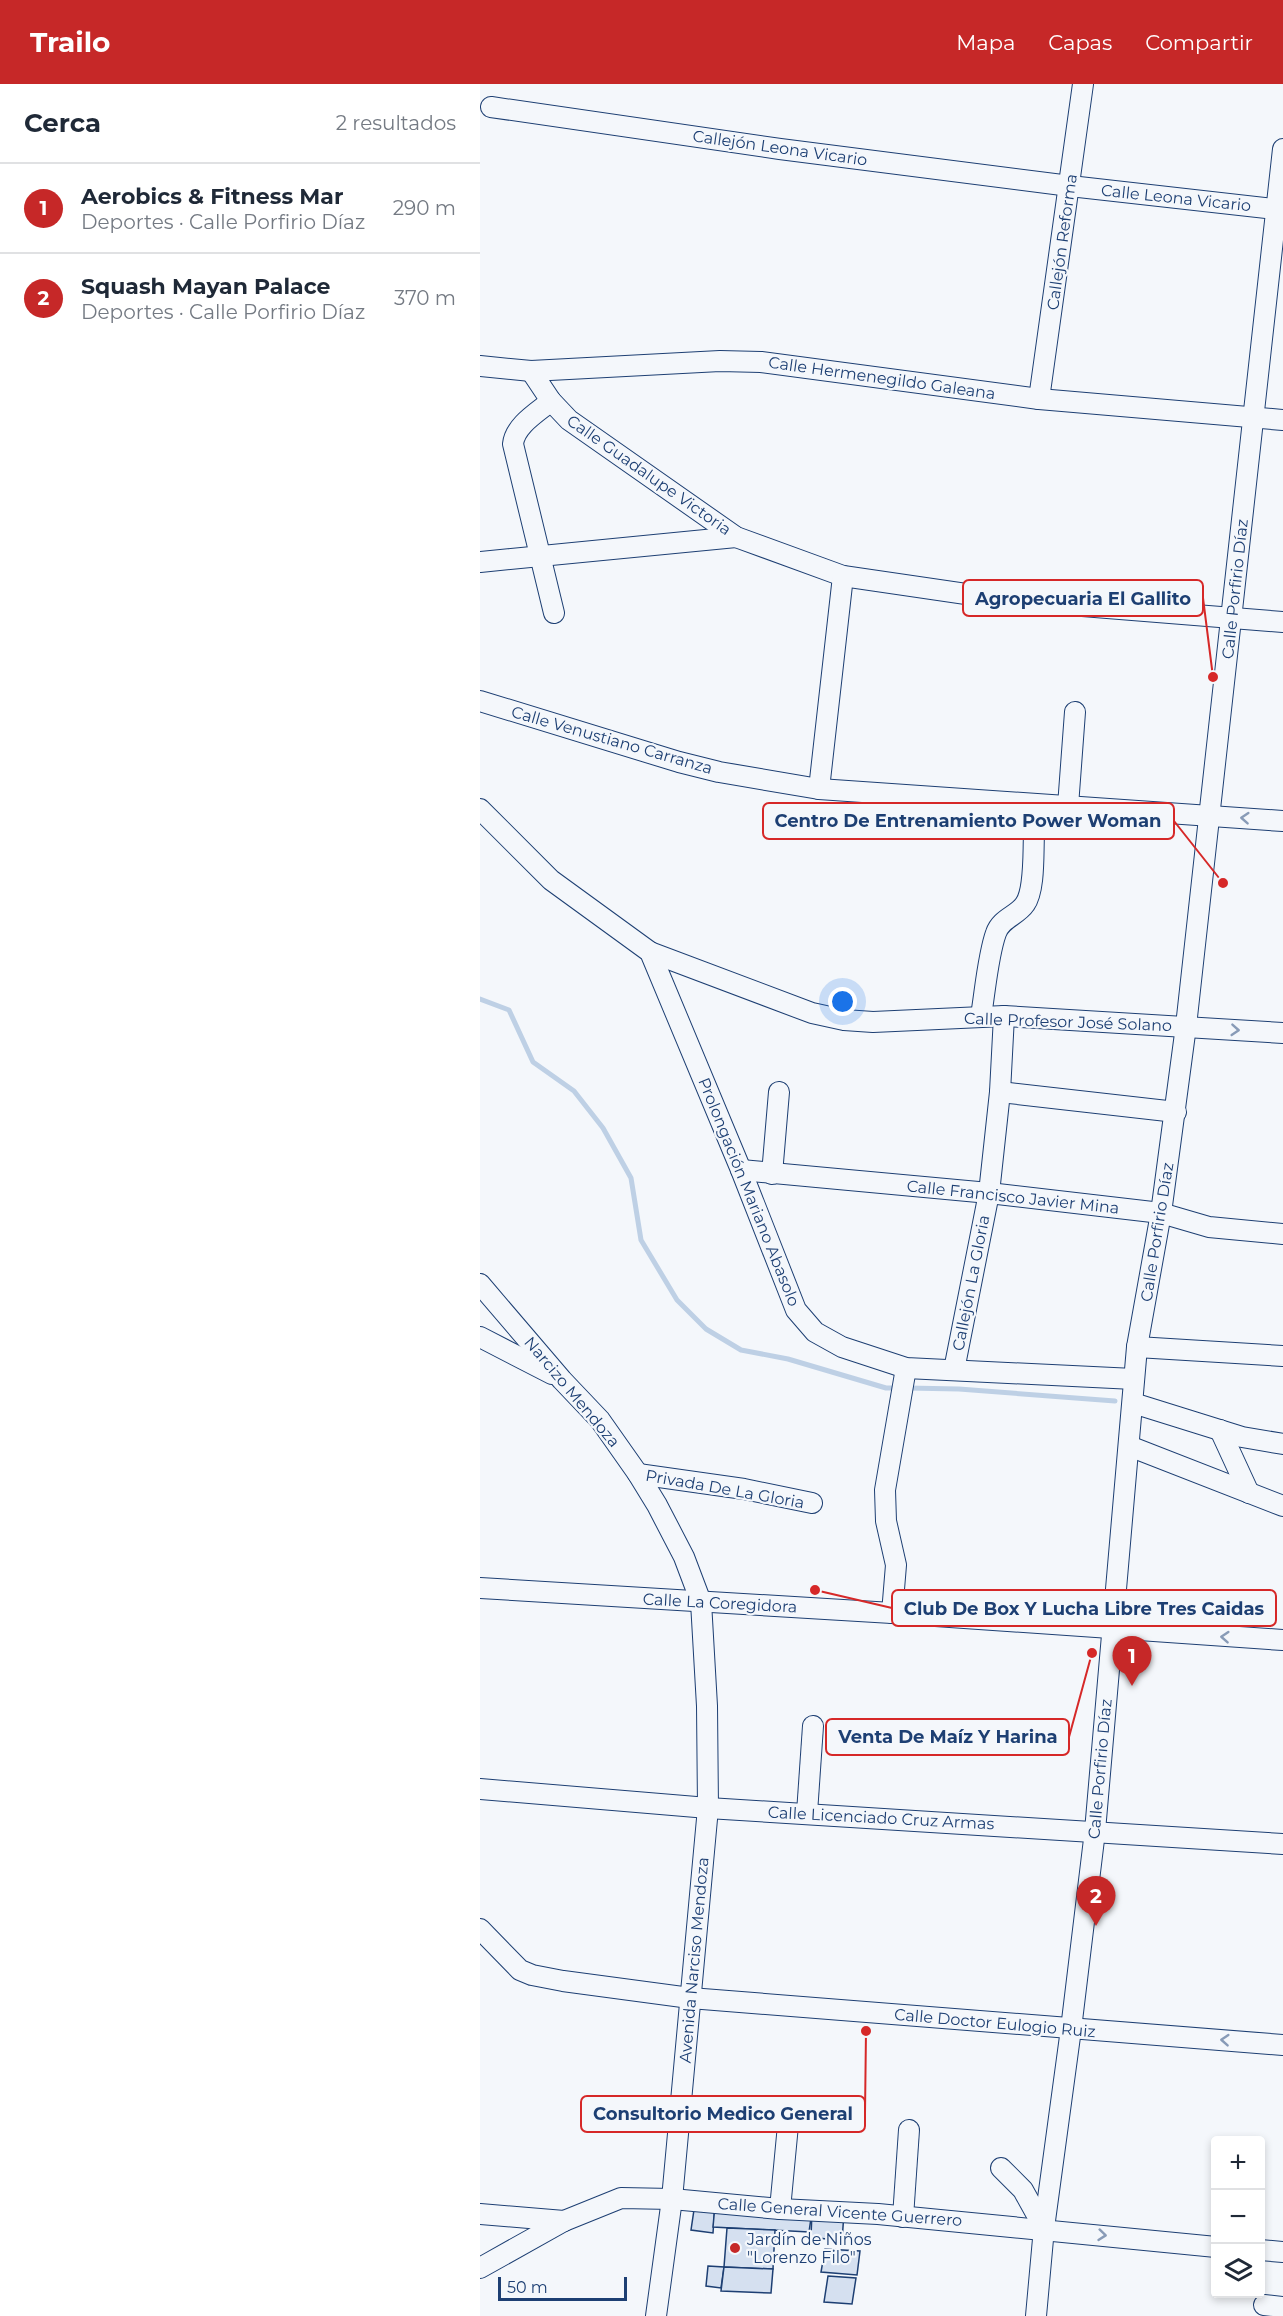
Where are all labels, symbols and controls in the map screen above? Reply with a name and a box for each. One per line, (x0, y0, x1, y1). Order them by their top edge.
text: Trailo (30, 25, 110, 59)
text: Mapa (956, 30, 1015, 55)
text: Capas (1048, 30, 1112, 55)
text: Compartir (1145, 30, 1253, 55)
text: Cerca (24, 107, 101, 139)
text: 2 resultados (336, 111, 456, 135)
street label: Callejón Leona Vicario (692, 126, 868, 170)
street label: Callejón Reforma (1043, 173, 1081, 311)
street label: Calle Leona Vicario (1100, 181, 1252, 215)
text: Aerobics & Fitness Mar (81, 183, 343, 210)
text: 1 (40, 196, 47, 220)
text: 290 m (393, 196, 456, 220)
text: Deportes · Calle Porfirio Díaz (81, 210, 365, 234)
text: Squash Mayan Palace (81, 273, 330, 300)
text: 2 (38, 286, 49, 310)
text: 370 m (394, 286, 456, 310)
text: Deportes · Calle Porfirio Díaz (81, 300, 365, 324)
street label: Calle Hermenegildo Galeana (767, 353, 997, 403)
street label: Calle Guadalupe Victoria (563, 411, 735, 539)
street label: Calle Porfirio Díaz (1218, 518, 1252, 660)
callout: Agropecuaria El Gallito (963, 580, 1203, 616)
text: Agropecuaria El Gallito (974, 588, 1191, 610)
street label: Calle Venustiano Carranza (509, 702, 715, 778)
callout: Centro De Entrenamiento Power Woman (763, 803, 1174, 839)
text: Centro De Entrenamiento Power Woman (775, 810, 1161, 832)
one-way arrow (1241, 812, 1250, 825)
your location (828, 987, 857, 1016)
street label: Calle Profesor José Solano (964, 1009, 1172, 1035)
one-way arrow (1230, 1023, 1239, 1036)
street label: Prolongación Mariano Abasolo (694, 1075, 804, 1309)
street label: Calle Porfirio Díaz (1137, 1161, 1177, 1303)
street label: Calle Francisco Javier Mina (906, 1176, 1120, 1218)
street label: Callejón La Gloria (949, 1213, 993, 1353)
street label: Narcizo Mendoza (520, 1333, 624, 1451)
street label: Privada De La Gloria (644, 1466, 806, 1512)
street label: Calle La Coregidora (642, 1589, 798, 1617)
callout: Club De Box Y Lucha Libre Tres Caidas (892, 1590, 1276, 1626)
text: Club De Box Y Lucha Libre Tres Caidas (904, 1598, 1265, 1620)
one-way arrow (1220, 1630, 1229, 1643)
pin: 1 (1112, 1636, 1152, 1686)
street label: Calle Porfirio Díaz (1084, 1698, 1116, 1840)
callout: Venta De Maíz Y Harina (826, 1719, 1069, 1755)
text: Venta De Maíz Y Harina (837, 1726, 1058, 1748)
street label: Calle Licenciado Cruz Armas (767, 1803, 995, 1833)
street label: Avenida Narciso Mendoza (676, 1856, 712, 2064)
pin: 2 (1076, 1876, 1116, 1926)
street label: Calle Doctor Eulogio Ruiz (893, 2005, 1097, 2041)
one-way arrow (1220, 2034, 1229, 2047)
callout: Consultorio Medico General (581, 2096, 865, 2132)
text: Consultorio Medico General (593, 2103, 853, 2125)
map controls (1211, 2136, 1265, 2298)
button: + (1211, 2136, 1265, 2190)
button: − (1211, 2190, 1265, 2244)
street label: Calle General Vicente Guerrero (717, 2194, 963, 2230)
one-way arrow (1097, 2228, 1107, 2241)
place label: Jardín de Niños "Lorenzo Filo" (746, 2230, 872, 2267)
marker: Jardín de Niños "Lorenzo Filo" (728, 2241, 742, 2255)
button: layers (1211, 2244, 1265, 2298)
scale bar (498, 2274, 627, 2302)
text: 50 m (507, 2278, 548, 2297)

